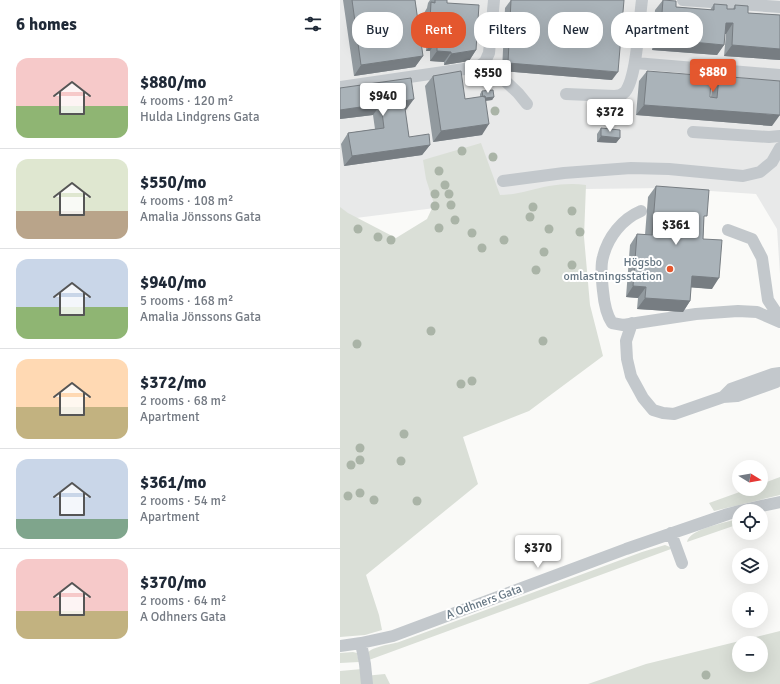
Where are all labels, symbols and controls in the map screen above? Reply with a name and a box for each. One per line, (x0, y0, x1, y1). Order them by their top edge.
chip: Buy (352, 12, 403, 48)
chip: Rent (411, 12, 466, 48)
chip: Filters (474, 12, 540, 48)
chip: New (548, 12, 603, 48)
chip: Apartment (611, 12, 703, 48)
icon: filters (302, 13, 324, 35)
text: 6 homes (16, 14, 77, 35)
pin: $880 (689, 59, 737, 93)
pin: $550 (464, 60, 512, 94)
text: $880 (699, 64, 727, 80)
text: $550 (474, 65, 502, 81)
text: $880/mo (140, 72, 206, 93)
icon: home (48, 74, 96, 122)
pin: $940 (359, 83, 407, 117)
text: $940 (369, 88, 397, 104)
text: 4 rooms · 120 m² (140, 93, 233, 109)
pin: $372 (586, 99, 634, 133)
text: $372 (596, 104, 624, 120)
text: Hulda Lindgrens Gata (140, 109, 260, 125)
text: $550/mo (140, 172, 206, 193)
icon: home (48, 175, 96, 223)
text: 4 rooms · 108 m² (140, 193, 233, 209)
text: Amalia Jönssons Gata (140, 209, 261, 225)
pin: $361 (652, 212, 700, 246)
text: $361 (662, 217, 690, 233)
place label: Högsbo omlastningsstation (563, 255, 662, 284)
marker: Högsbo omlastningsstation (665, 264, 675, 274)
text: $940/mo (140, 272, 206, 293)
icon: home (48, 275, 96, 323)
text: 5 rooms · 168 m² (140, 293, 233, 309)
text: Amalia Jönssons Gata (140, 309, 261, 325)
text: $372/mo (140, 372, 206, 393)
icon: home (48, 375, 96, 423)
text: 2 rooms · 68 m² (140, 393, 226, 409)
text: Apartment (140, 409, 200, 425)
north arrow (732, 460, 768, 496)
map controls (732, 460, 768, 672)
text: $361/mo (140, 472, 206, 493)
icon: home (48, 475, 96, 523)
text: 2 rooms · 54 m² (140, 493, 226, 509)
button: locate (732, 504, 768, 540)
text: Apartment (140, 509, 200, 525)
pin: $370 (514, 535, 562, 569)
text: $370 (524, 540, 552, 556)
button: layers (732, 548, 768, 584)
text: $370/mo (140, 572, 206, 593)
icon: home (48, 575, 96, 623)
street label: A Odhners Gata (444, 581, 524, 623)
button: + (732, 592, 768, 628)
text: 2 rooms · 64 m² (140, 593, 226, 609)
text: A Odhners Gata (140, 609, 226, 625)
button: − (732, 636, 768, 672)

